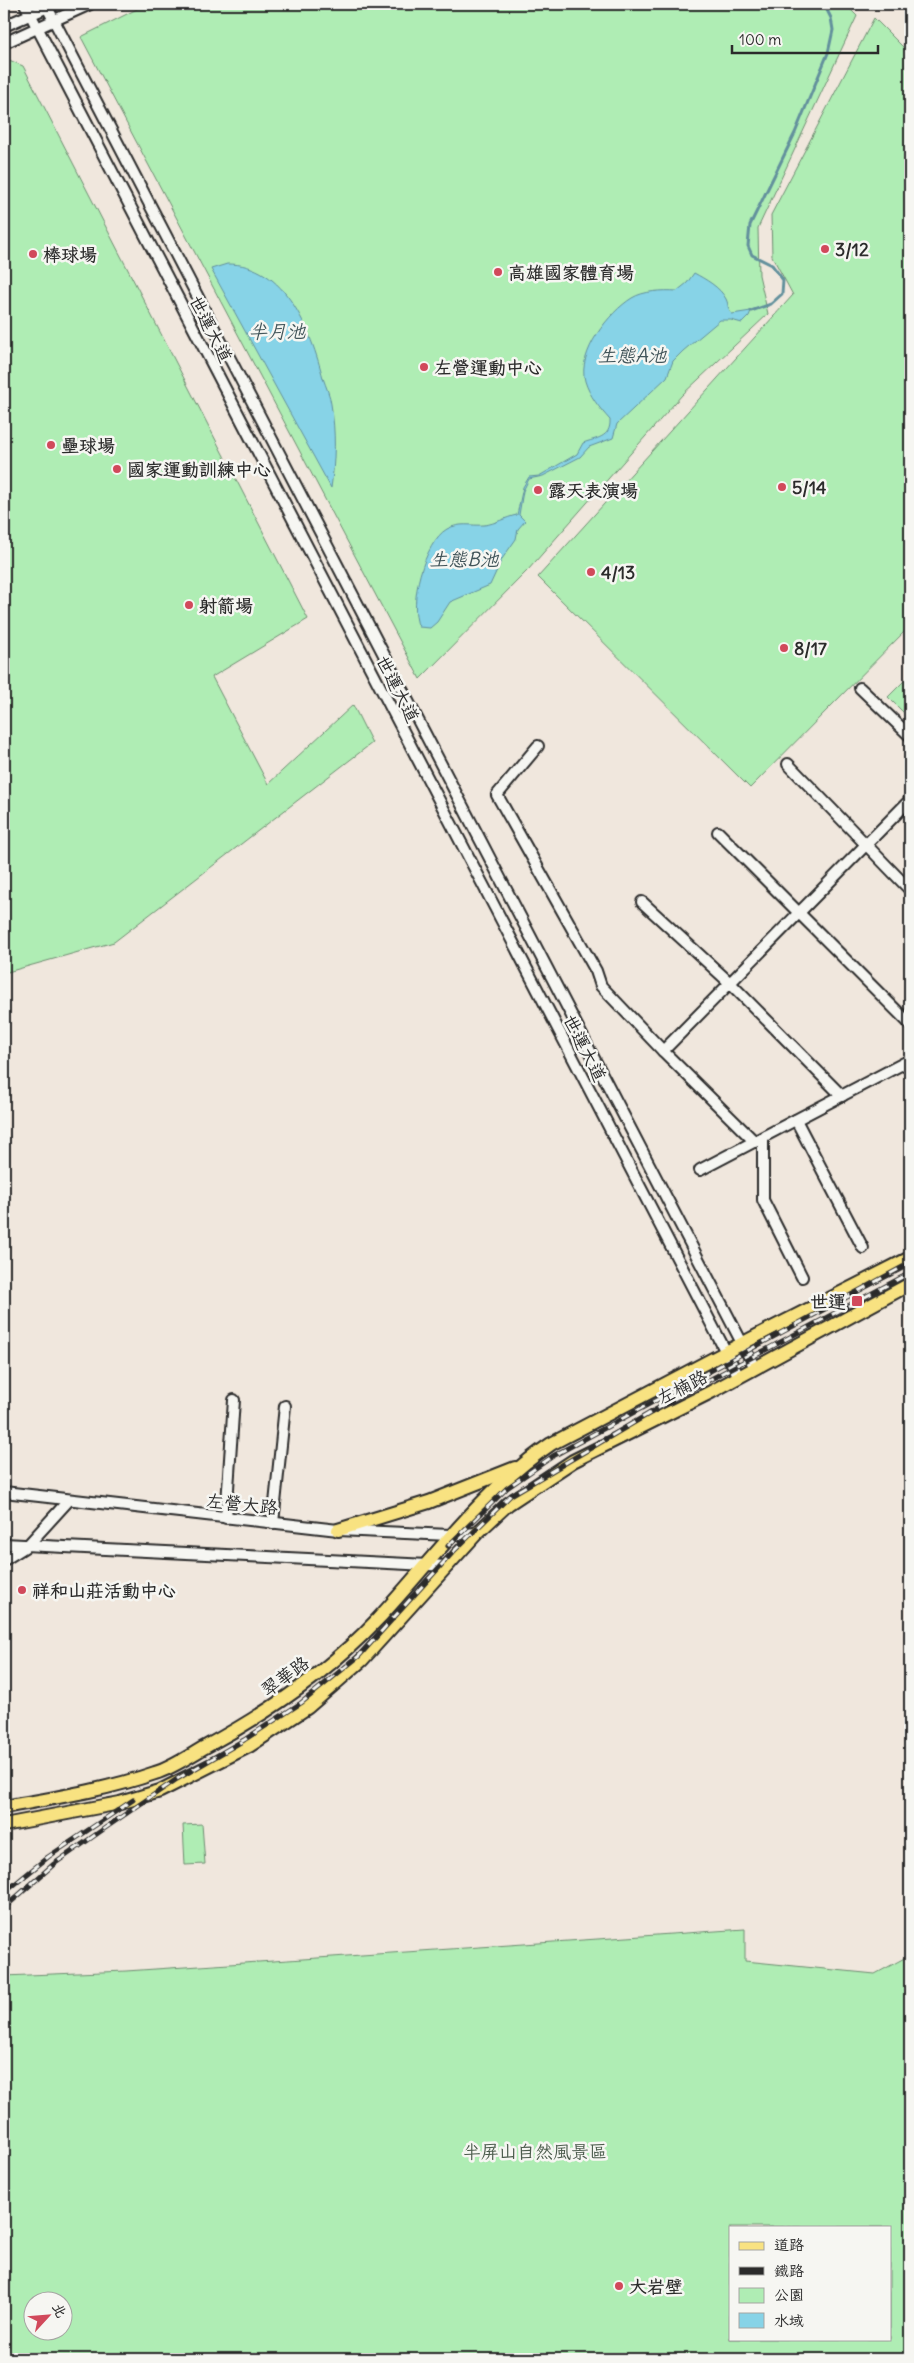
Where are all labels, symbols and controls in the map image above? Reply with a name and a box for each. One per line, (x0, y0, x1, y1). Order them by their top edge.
scale bar (732, 22, 878, 54)
text: 100 m (739, 30, 781, 49)
place label: 3/12 (835, 238, 869, 261)
place label: 棒球場 (43, 243, 97, 266)
marker: 3/12 (819, 243, 831, 255)
marker: 棒球場 (27, 248, 39, 260)
place label: 高雄國家體育場 (508, 261, 634, 284)
marker: 高雄國家體育場 (492, 266, 504, 278)
street label: 世運大道 (184, 292, 238, 366)
water label: 半月池 (248, 319, 306, 343)
water label: 生態A池 (597, 343, 668, 367)
place label: 左營運動中心 (434, 356, 542, 379)
marker: 左營運動中心 (418, 361, 430, 373)
place label: 壘球場 (61, 434, 115, 457)
marker: 壘球場 (45, 439, 57, 451)
place label: 國家運動訓練中心 (127, 458, 271, 481)
marker: 國家運動訓練中心 (111, 463, 123, 475)
place label: 5/14 (792, 476, 827, 499)
place label: 露天表演場 (548, 479, 638, 502)
marker: 5/14 (776, 481, 788, 493)
marker: 露天表演場 (532, 484, 544, 496)
water label: 生態B池 (429, 547, 500, 571)
place label: 4/13 (601, 561, 635, 584)
marker: 4/13 (585, 566, 597, 578)
place label: 射箭場 (199, 594, 253, 617)
marker: 射箭場 (183, 599, 195, 611)
place label: 8/17 (794, 637, 827, 660)
marker: 8/17 (778, 642, 790, 654)
street label: 世運大道 (371, 652, 425, 726)
street label: 世運大道 (558, 1011, 612, 1085)
place label: 世運 (810, 1290, 846, 1313)
marker: 世運 (850, 1294, 864, 1308)
street label: 左楠路 (653, 1364, 711, 1410)
street label: 左營大路 (205, 1489, 279, 1519)
place label: 祥和山莊活動中心 (32, 1579, 176, 1602)
marker: 祥和山莊活動中心 (16, 1584, 28, 1596)
street label: 翠華路 (256, 1651, 314, 1701)
park label: 半屏山自然風景區 (463, 2140, 607, 2163)
legend (729, 2226, 892, 2340)
text: 道路 (774, 2235, 804, 2254)
text: 鐵路 (774, 2261, 804, 2280)
place label: 大岩壁 (629, 2275, 683, 2298)
marker: 大岩壁 (613, 2280, 625, 2292)
text: 公園 (774, 2285, 804, 2304)
north arrow (22, 2290, 72, 2340)
text: 北 (49, 2300, 71, 2321)
text: 水域 (774, 2311, 804, 2330)

